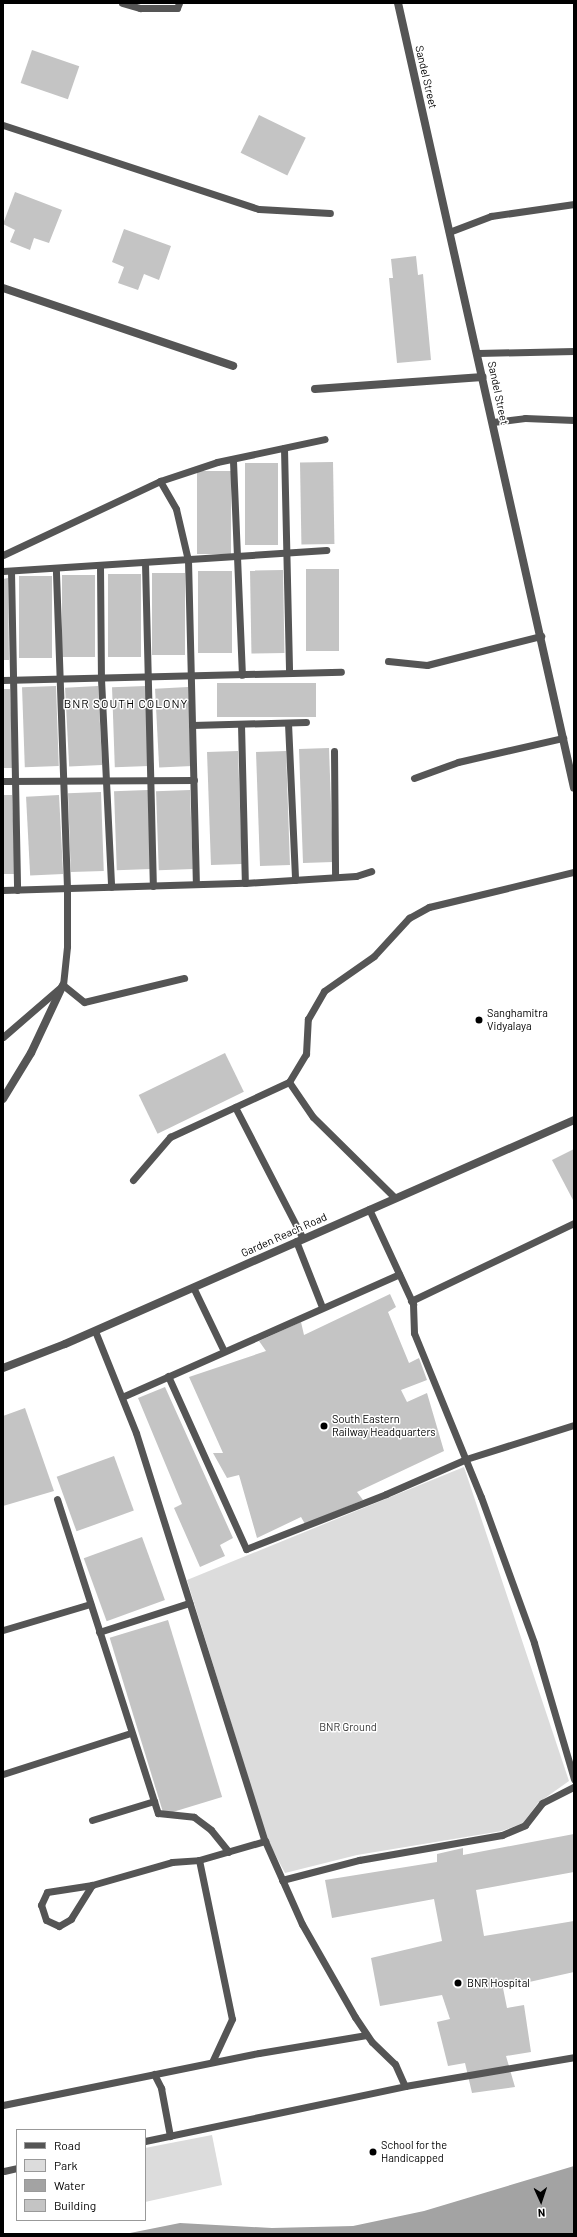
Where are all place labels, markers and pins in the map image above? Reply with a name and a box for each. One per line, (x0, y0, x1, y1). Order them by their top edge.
place label: Sanghamitra Vidyalaya (487, 1007, 548, 1033)
marker: Sanghamitra Vidyalaya (474, 1015, 484, 1025)
place label: South Eastern Railway Headquarters (332, 1413, 436, 1439)
marker: South Eastern Railway Headquarters (319, 1421, 329, 1431)
place label: BNR Hospital (467, 1976, 530, 1990)
marker: BNR Hospital (452, 1977, 464, 1989)
place label: School for the Handicapped (381, 2139, 447, 2165)
marker: School for the Handicapped (368, 2147, 378, 2157)

